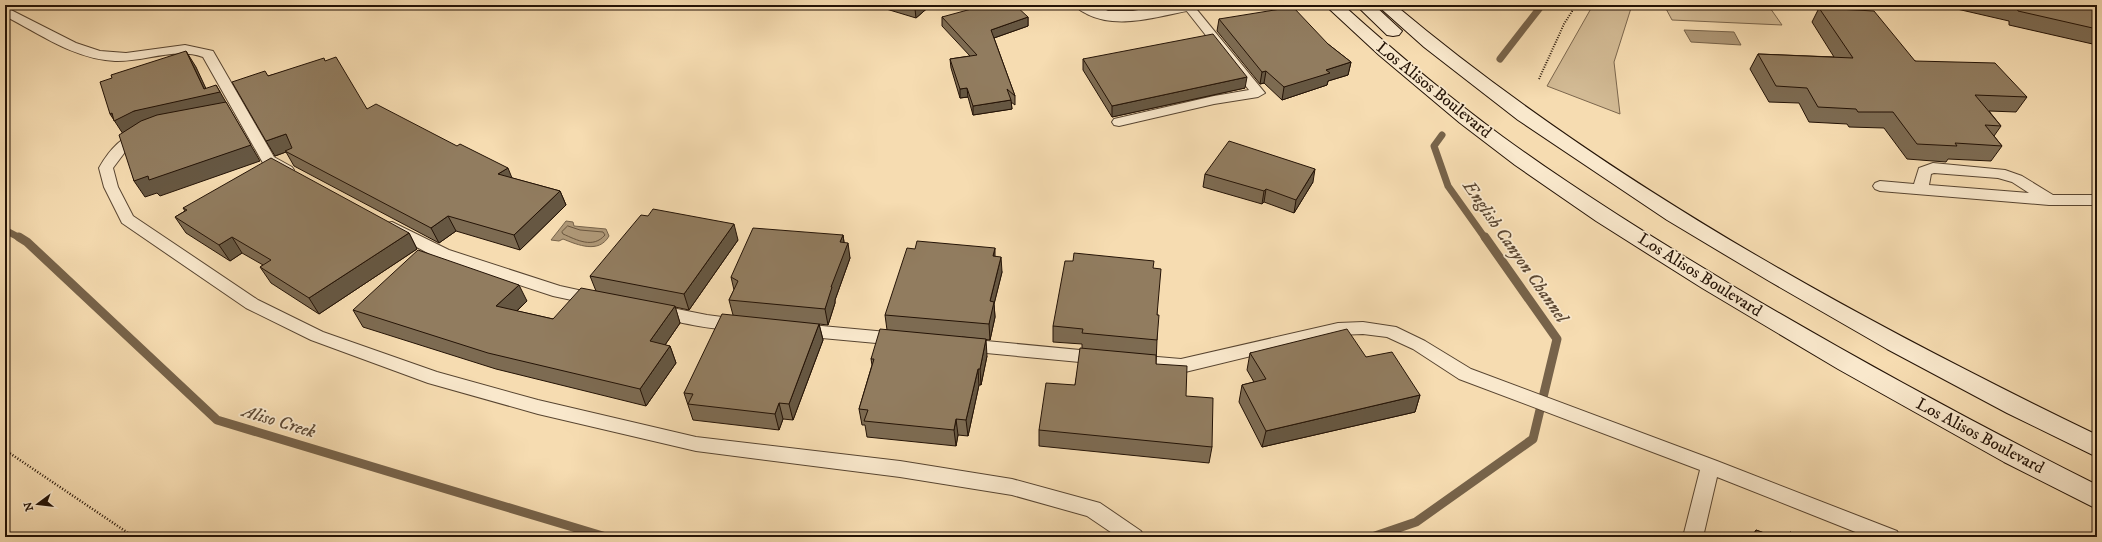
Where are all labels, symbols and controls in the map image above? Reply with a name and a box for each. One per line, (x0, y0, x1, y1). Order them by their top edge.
street label: Los Alisos Boulevard (1372, 37, 1497, 144)
water label: English Canyon Channel (1457, 176, 1574, 329)
street label: Los Alisos Boulevard (1634, 228, 1767, 322)
street label: Los Alisos Boulevard (1912, 393, 2048, 479)
water label: Aliso Creek (238, 400, 319, 444)
north arrow (18, 484, 58, 524)
text: N (21, 500, 37, 513)

